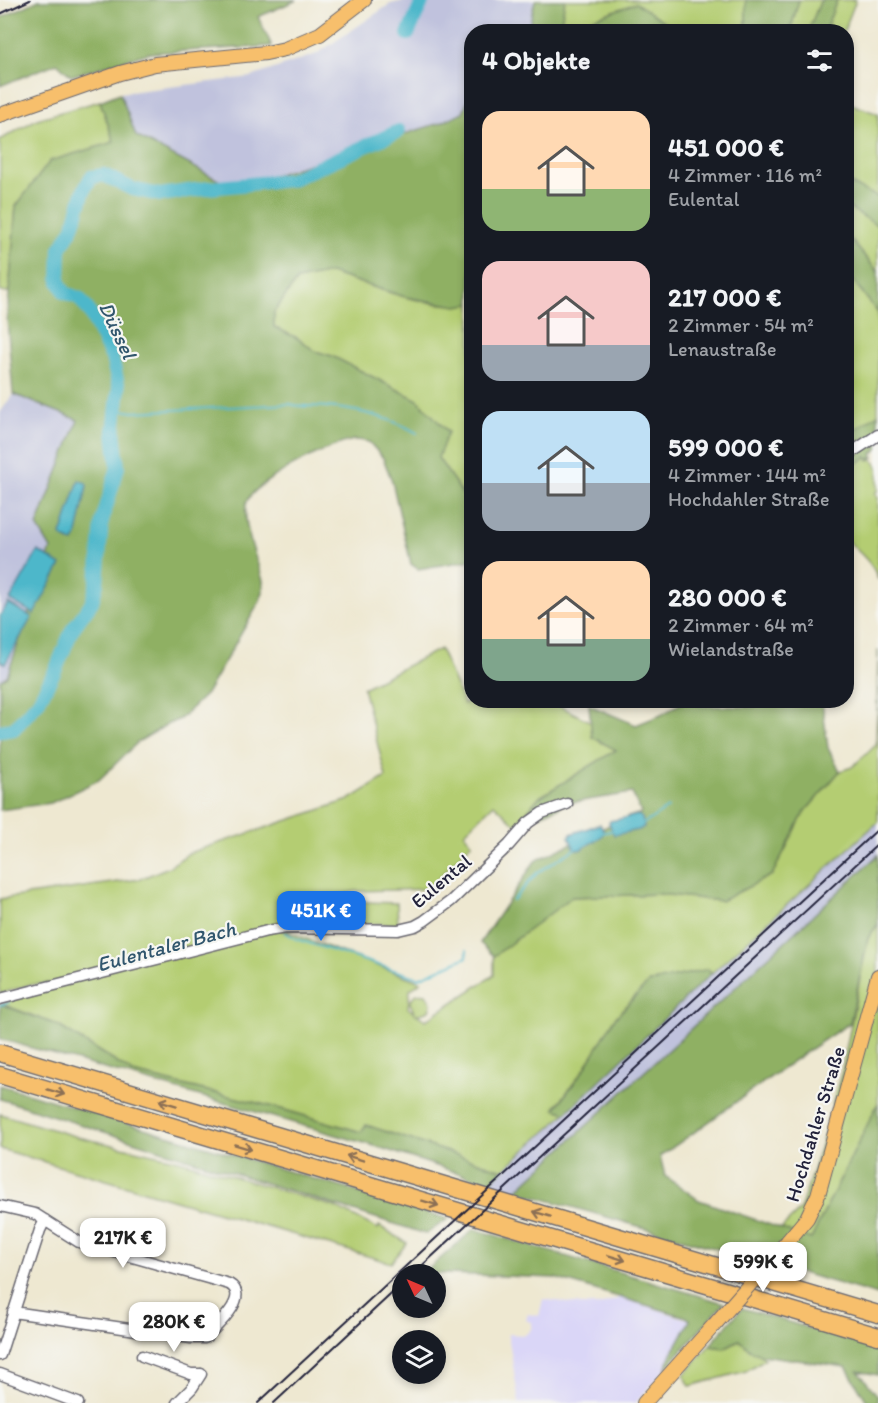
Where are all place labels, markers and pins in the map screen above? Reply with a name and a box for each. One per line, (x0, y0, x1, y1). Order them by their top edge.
pin: 451K € (272, 891, 370, 942)
pin: 217K € (74, 1218, 172, 1269)
pin: 599K € (714, 1242, 812, 1293)
pin: 280K € (125, 1302, 223, 1353)

